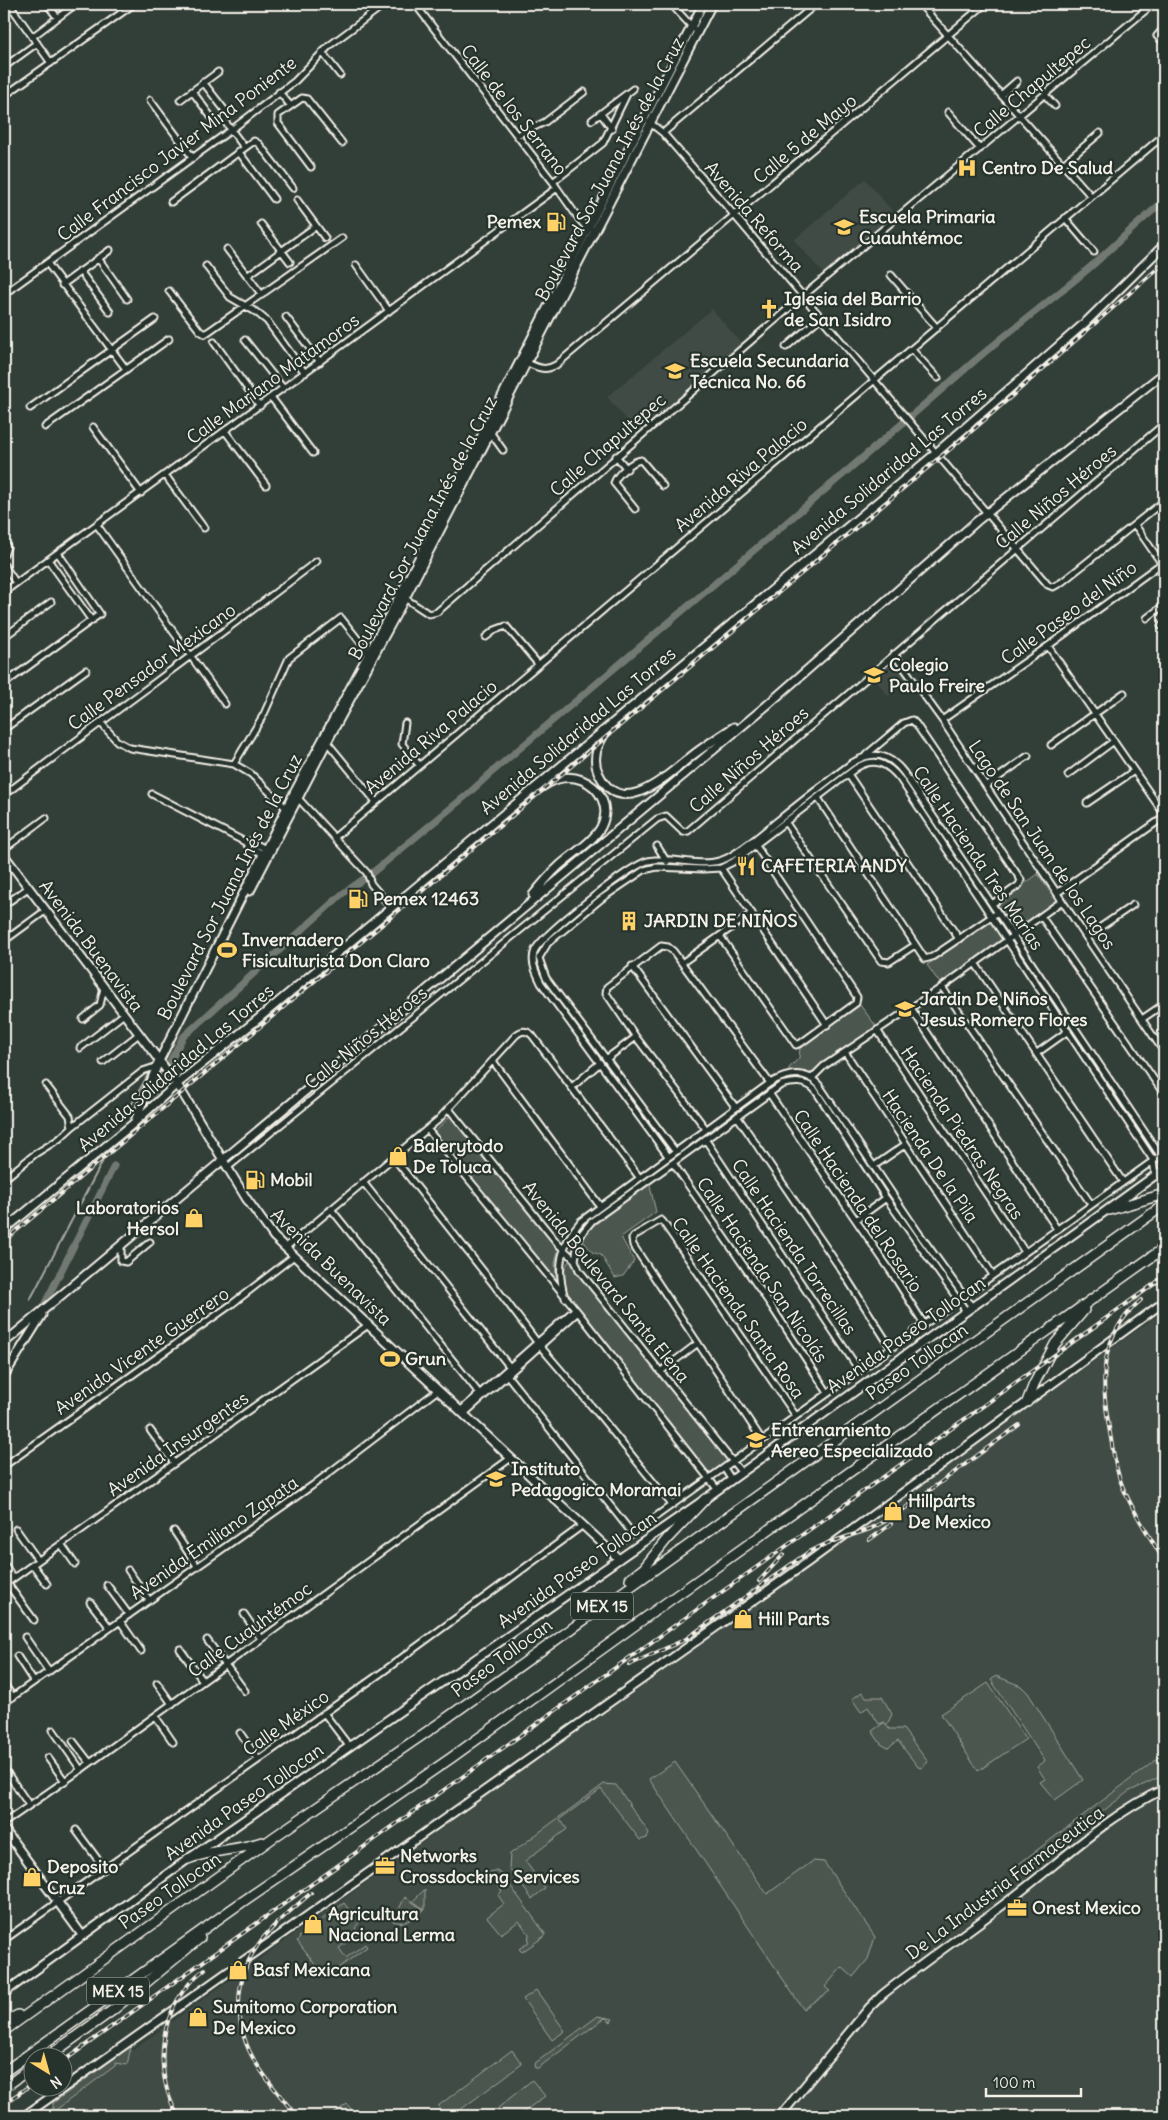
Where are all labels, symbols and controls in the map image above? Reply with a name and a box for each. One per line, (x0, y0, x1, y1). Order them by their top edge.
street label: Calle Chapultepec (968, 31, 1095, 142)
street label: Boulevard Sor Juana Inés de la Cruz (530, 33, 689, 305)
street label: Calle de los Serrano (456, 40, 573, 180)
street label: Calle Francisco Javier Mina Poniente (53, 51, 301, 246)
street label: Calle 5 de Mayo (748, 89, 861, 189)
place label: Centro De Salud (982, 156, 1113, 179)
street label: Avenida Reforma (700, 157, 809, 277)
hospital icon: Centro De Salud (956, 157, 978, 179)
place label: Escuela Primaria Cuauhtémoc (859, 205, 996, 249)
place label: Pemex (487, 210, 541, 233)
fuel station icon: Pemex (545, 211, 567, 233)
school or university icon: Escuela Primaria Cuauhtémoc (833, 216, 855, 238)
place label: Iglesia del Barrio de San Isidro (784, 287, 921, 331)
church icon: Iglesia del Barrio de San Isidro (758, 298, 780, 320)
street label: Calle Mariano Matamoros (182, 308, 364, 449)
place label: Escuela Secundaria Técnica No. 66 (690, 349, 849, 393)
school or university icon: Escuela Secundaria Técnica No. 66 (664, 360, 686, 382)
street label: Avenida Solidaridad Las Torres (786, 382, 991, 559)
street label: Calle Chapultepec (545, 388, 670, 501)
street label: Boulevard Sor Juana Inés de la Cruz (343, 392, 502, 664)
street label: Avenida Riva Palacio (670, 412, 812, 537)
street label: Calle Niños Héroes (990, 439, 1121, 554)
street label: Calle Paseo del Niño (996, 556, 1141, 670)
street label: Calle Pensador Mexicano (63, 598, 240, 735)
street label: Avenida Solidaridad Las Torres (475, 642, 680, 819)
place label: Colegio Paulo Freire (889, 653, 985, 697)
school or university icon: Colegio Paulo Freire (863, 664, 885, 686)
street label: Avenida Riva Palacio (360, 674, 502, 799)
street label: Calle Niños Héroes (684, 701, 813, 818)
street label: Lago de San Juan de los Lagos (964, 736, 1121, 954)
street label: Boulevard Sor Juana Inés de la Cruz (152, 750, 307, 1024)
street label: Calle Hacienda Tres Marías (908, 761, 1049, 954)
place label: CAFETERIA ANDY (761, 854, 908, 877)
restaurant icon: CAFETERIA ANDY (735, 855, 757, 877)
street label: Avenida Buenavista (34, 875, 149, 1016)
place label: Pemex 12463 (373, 887, 479, 910)
fuel station icon: Pemex 12463 (347, 888, 369, 910)
place label: JARDIN DE NIÑOS (644, 909, 798, 932)
building icon: JARDIN DE NIÑOS (618, 910, 640, 932)
place label: Invernadero Fisiculturista Don Claro (242, 928, 430, 972)
sports icon: Invernadero Fisiculturista Don Claro (216, 939, 238, 961)
street label: Avenida Solidaridad Las Torres (73, 979, 278, 1156)
street label: Calle Niños Héroes (300, 981, 432, 1094)
place label: Jardin De Niños Jesus Romero Flores (920, 987, 1088, 1031)
school or university icon: Jardin De Niños Jesus Romero Flores (894, 998, 916, 1020)
street label: Hacienda Piedras Negras (896, 1042, 1029, 1224)
street label: Hacienda De la Pila (877, 1085, 984, 1227)
street label: Calle Hacienda del Rosario (789, 1105, 928, 1296)
place label: Balerytodo De Toluca (413, 1134, 503, 1178)
shop icon: Balerytodo De Toluca (387, 1145, 409, 1167)
street label: Calle Hacienda Torrecillas (727, 1154, 862, 1339)
place label: Mobil (270, 1168, 313, 1191)
fuel station icon: Mobil (244, 1169, 266, 1191)
street label: Calle Hacienda San Nicolás (692, 1173, 833, 1367)
street label: Avenida Boulevard Santa Elena (518, 1176, 695, 1387)
place label: Laboratorios Hersol (76, 1196, 179, 1240)
street label: Avenida Buenavista (266, 1203, 397, 1330)
shop icon: Laboratorios Hersol (183, 1207, 205, 1229)
street label: Calle Hacienda Santa Rosa (667, 1212, 810, 1403)
street label: Avenida Paseo Tollocan (823, 1272, 989, 1398)
street label: Avenida Vicente Guerrero (50, 1282, 233, 1420)
street label: Paseo Tollocan (862, 1319, 972, 1405)
place label: Grun (405, 1347, 447, 1370)
sports icon: Grun (379, 1348, 401, 1370)
street label: Avenida Insurgentes (103, 1386, 253, 1501)
place label: Entrenamiento Aereo Especializado (771, 1418, 933, 1462)
school or university icon: Entrenamiento Aereo Especializado (745, 1429, 767, 1451)
place label: Instituto Pedagogico Moramai (511, 1457, 681, 1501)
school or university icon: Instituto Pedagogico Moramai (485, 1468, 507, 1490)
street label: Avenida Emiliano Zapata (125, 1471, 302, 1604)
place label: Hillpárts De Mexico (908, 1489, 991, 1533)
shop icon: Hillpárts De Mexico (882, 1500, 904, 1522)
street label: Avenida Paseo Tollocan (493, 1506, 661, 1633)
street label: Calle Cuauhtémoc (183, 1577, 316, 1682)
road number: MEX 15 (571, 1592, 633, 1620)
place label: Hill Parts (758, 1607, 830, 1630)
shop icon: Hill Parts (732, 1608, 754, 1630)
street label: Paseo Tollocan (447, 1613, 557, 1702)
street label: Calle México (238, 1684, 333, 1761)
street label: Avenida Paseo Tollocan (160, 1738, 328, 1865)
street label: De La Industria Farmaceutica (901, 1801, 1108, 1965)
place label: Networks Crossdocking Services (400, 1844, 580, 1888)
street label: Paseo Tollocan (114, 1847, 225, 1934)
place label: Deposito Cruz (47, 1855, 118, 1899)
office icon: Networks Crossdocking Services (374, 1855, 396, 1877)
shop icon: Deposito Cruz (21, 1866, 43, 1888)
place label: Onest Mexico (1032, 1896, 1141, 1919)
office icon: Onest Mexico (1006, 1897, 1028, 1919)
place label: Agricultura Nacional Lerma (328, 1902, 455, 1946)
shop icon: Agricultura Nacional Lerma (302, 1913, 324, 1935)
place label: Basf Mexicana (253, 1958, 371, 1981)
shop icon: Basf Mexicana (227, 1959, 249, 1981)
road number: MEX 15 (87, 1978, 149, 2004)
place label: Sumitomo Corporation De Mexico (213, 1995, 398, 2039)
shop icon: Sumitomo Corporation De Mexico (187, 2006, 209, 2028)
north arrow (22, 2048, 72, 2098)
scale bar (986, 2065, 1080, 2097)
text: N (47, 2072, 65, 2092)
text: 100 m (993, 2073, 1035, 2092)

